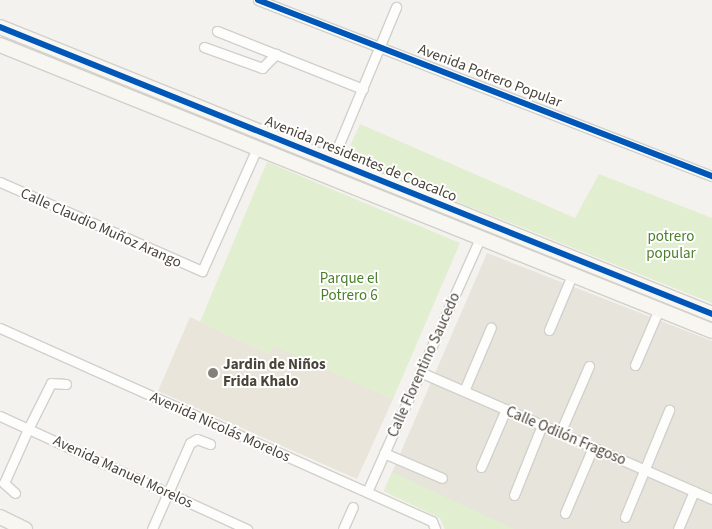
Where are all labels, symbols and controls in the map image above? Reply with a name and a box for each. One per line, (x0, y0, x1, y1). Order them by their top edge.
street label: Avenida Potrero Popular (416, 40, 564, 112)
street label: Avenida Presidentes de Coacalco (262, 112, 460, 206)
street label: Calle Claudio Muñoz Arango (18, 184, 184, 272)
park label: potrero popular (646, 227, 696, 262)
park label: Parque el Potrero 6 (320, 269, 378, 304)
street label: Calle Florentino Saucedo (384, 290, 464, 440)
place label: Jardin de Niños Frida Khalo (223, 355, 326, 390)
marker: Jardin de Niños Frida Khalo (207, 367, 219, 379)
street label: Avenida Nicolás Morelos (147, 388, 293, 466)
street label: Calle Odilón Fragoso (503, 403, 629, 469)
street label: Avenida Manuel Morelos (50, 432, 196, 512)

